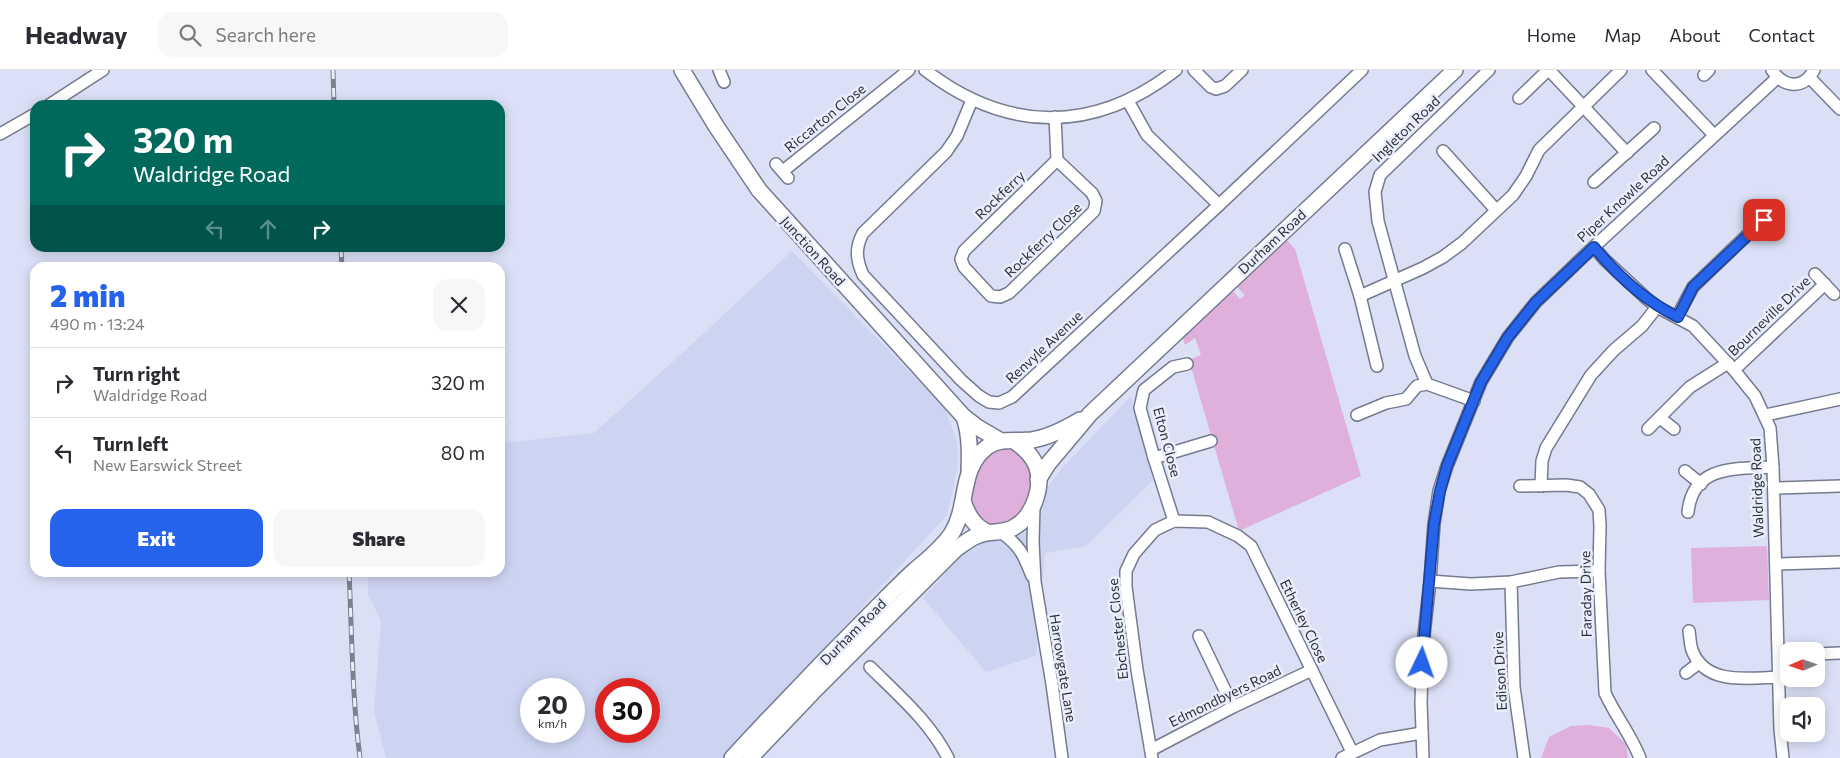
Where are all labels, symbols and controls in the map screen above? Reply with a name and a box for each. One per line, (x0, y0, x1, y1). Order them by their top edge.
search box (158, 12, 508, 57)
text: Headway (25, 20, 128, 49)
icon: search (176, 21, 204, 49)
text: Search here (216, 23, 316, 46)
text: Home (1527, 24, 1576, 46)
text: Map (1604, 24, 1641, 46)
text: About (1669, 24, 1721, 46)
text: Contact (1749, 24, 1815, 46)
street label: Riccarton Close (781, 80, 869, 156)
street label: Ingleton Road (1368, 92, 1443, 165)
text: 320 m (133, 117, 233, 160)
icon: right (50, 120, 115, 185)
street label: Piper Knowle Road (1573, 152, 1672, 246)
text: Waldridge Road (133, 160, 290, 187)
street label: Rockferry (971, 167, 1028, 223)
street label: Rockferry Close (1001, 199, 1085, 281)
pin (1743, 199, 1785, 241)
street label: Durham Road (1234, 206, 1309, 277)
icon: arrive (1750, 206, 1778, 234)
street label: Junction Road (778, 212, 849, 289)
icon: left (201, 215, 229, 243)
icon: ahead (254, 215, 282, 243)
icon: right (307, 215, 335, 243)
street label: Bourneville Drive (1724, 272, 1813, 359)
text: 2 min (50, 276, 125, 313)
button: close (433, 279, 485, 331)
street label: Renvyle Avenue (1002, 307, 1086, 387)
text: 490 m · 13:24 (50, 314, 145, 333)
text: Turn right (93, 362, 180, 385)
icon: right (50, 369, 78, 397)
text: 320 m (431, 371, 485, 394)
text: Waldridge Road (93, 385, 207, 404)
street label: Elton Close (1150, 405, 1185, 479)
text: Turn left (93, 432, 168, 455)
street label: Waldridge Road (1746, 438, 1767, 538)
icon: left (50, 439, 78, 467)
text: 80 m (441, 441, 485, 464)
text: New Earswick Street (93, 455, 242, 474)
button: Exit (50, 509, 263, 567)
button: Share (273, 509, 485, 567)
street label: Faraday Drive (1576, 550, 1595, 638)
street label: Etherley Close (1277, 576, 1332, 665)
street label: Ebchester Close (1104, 578, 1131, 681)
street label: Durham Road (816, 595, 889, 668)
street label: Harrowgate Lane (1047, 613, 1080, 723)
street label: Edison Drive (1489, 631, 1510, 711)
position arrow (1395, 636, 1447, 688)
north arrow (1780, 642, 1825, 688)
map controls (1780, 642, 1825, 742)
street label: Edmondbyers Road (1166, 661, 1284, 730)
speed limit sign: 30 (595, 678, 660, 743)
text: 20 (537, 689, 568, 719)
button: sound (1780, 697, 1825, 742)
text: km/h (538, 716, 567, 730)

